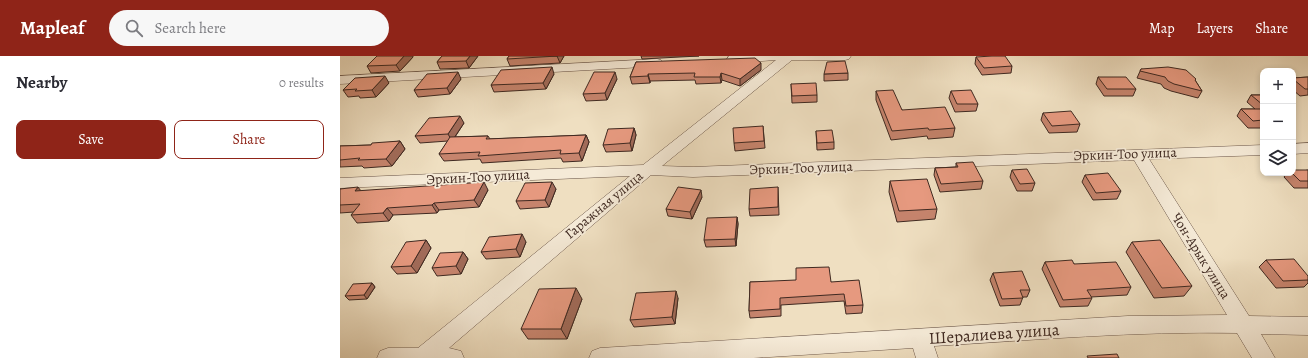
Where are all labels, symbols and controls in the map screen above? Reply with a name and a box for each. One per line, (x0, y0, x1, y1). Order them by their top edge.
search box (109, 10, 389, 46)
text: Mapleaf (20, 15, 85, 41)
icon: search (123, 17, 145, 39)
text: Search here (155, 18, 226, 38)
text: Map (1149, 19, 1175, 38)
text: Layers (1197, 19, 1233, 38)
text: Share (1255, 19, 1288, 38)
map controls (1260, 68, 1296, 176)
button: + (1260, 68, 1296, 104)
text: Nearby (16, 71, 67, 94)
text: 0 results (279, 74, 324, 91)
button: − (1260, 104, 1296, 140)
button: Save (16, 120, 166, 159)
button: Share (174, 120, 324, 159)
button: layers (1260, 140, 1296, 176)
street label: Эркин-Тоо улица (1073, 143, 1178, 165)
street label: Эркин-Тоо улица (749, 157, 854, 179)
street label: Эркин-Тоо улица (426, 165, 531, 189)
street label: Гаражная улица (561, 166, 648, 243)
street label: Чон-Арык улица (1167, 209, 1235, 303)
street label: Шералиева улица (928, 318, 1060, 350)

